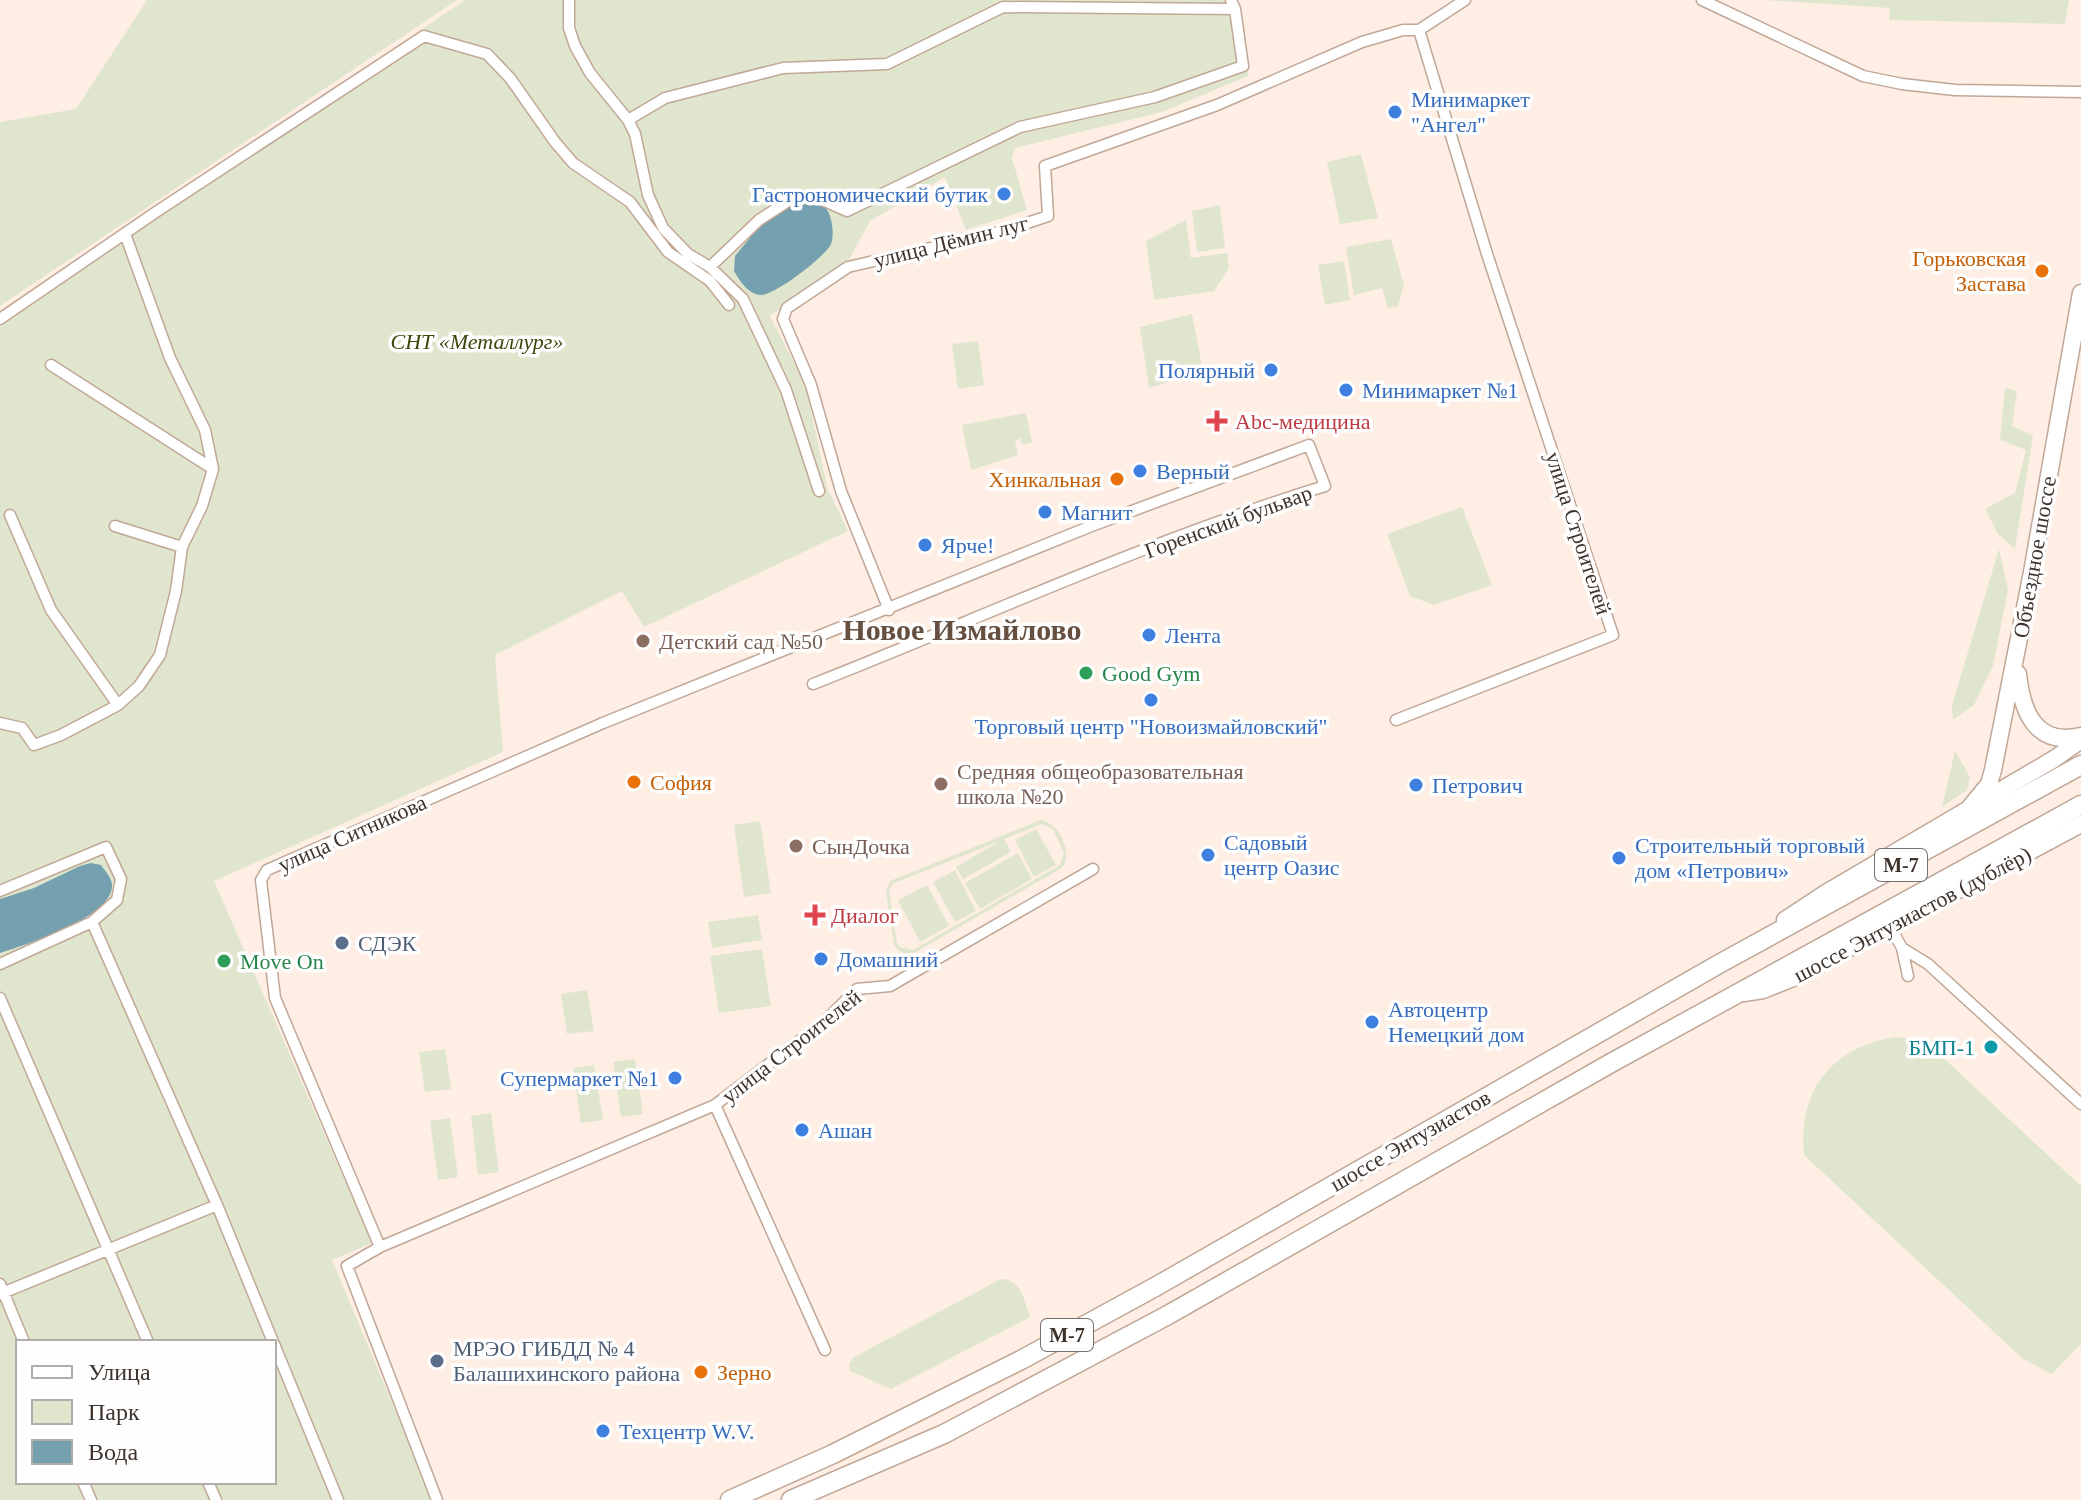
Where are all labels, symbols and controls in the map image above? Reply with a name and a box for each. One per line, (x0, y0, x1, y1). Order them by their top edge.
place label: Минимаркет "Ангел" (1411, 87, 1530, 137)
marker: Минимаркет "Ангел" (1386, 103, 1404, 121)
place label: Гастрономический бутик (752, 182, 988, 207)
marker: Гастрономический бутик (995, 185, 1013, 203)
street label: улица Дёмин луг (871, 210, 1031, 273)
place label: Горьковская Застава (1912, 246, 2026, 296)
marker: Горьковская Застава (2033, 262, 2051, 280)
park label: СНТ «Металлург» (391, 329, 563, 354)
place label: Полярный (1158, 358, 1255, 383)
marker: Полярный (1262, 361, 1280, 379)
place label: Минимаркет №1 (1362, 378, 1518, 403)
marker: Минимаркет №1 (1337, 381, 1355, 399)
place label: Abc-медицина (1235, 409, 1371, 434)
marker: Abc-медицина (1206, 410, 1228, 432)
street label: улица Строителей (1540, 449, 1617, 618)
place label: Верный (1156, 459, 1230, 484)
marker: Верный (1131, 462, 1149, 480)
place label: Хинкальная (989, 467, 1101, 492)
marker: Хинкальная (1108, 470, 1126, 488)
street label: Объездное шоссе (2008, 474, 2061, 640)
street label: Горенский бульвар (1141, 480, 1315, 563)
place label: Магнит (1061, 500, 1133, 525)
marker: Магнит (1036, 503, 1054, 521)
place label: Ярче! (941, 533, 994, 558)
marker: Ярче! (916, 536, 934, 554)
district label: Новое Измайлово (843, 613, 1081, 646)
place label: Лента (1165, 623, 1221, 648)
marker: Лента (1140, 626, 1158, 644)
place label: Детский сад №50 (659, 629, 823, 654)
marker: Детский сад №50 (634, 632, 652, 650)
place label: Good Gym (1102, 661, 1200, 686)
marker: Good Gym (1077, 664, 1095, 682)
marker: Торговый центр "Новоизмайловский" (1142, 691, 1160, 709)
place label: Торговый центр "Новоизмайловский" (974, 714, 1328, 739)
place label: Средняя общеобразовательная школа №20 (957, 759, 1244, 809)
place label: София (650, 770, 712, 795)
marker: София (625, 773, 643, 791)
place label: Петрович (1432, 773, 1523, 798)
marker: Средняя общеобразовательная школа №20 (932, 775, 950, 793)
marker: Петрович (1407, 776, 1425, 794)
street label: улица Ситникова (274, 789, 431, 877)
place label: Садовый центр Оазис (1224, 830, 1340, 880)
place label: Строительный торговый дом «Петрович» (1635, 833, 1865, 883)
place label: СынДочка (812, 834, 910, 859)
marker: СынДочка (787, 837, 805, 855)
street label: шоссе Энтузиастов (дублёр) (1789, 841, 2035, 988)
marker: Садовый центр Оазис (1199, 846, 1217, 864)
marker: Строительный торговый дом «Петрович» (1610, 849, 1628, 867)
road number: М-7 (1875, 849, 1927, 881)
place label: Диалог (831, 903, 899, 928)
marker: Диалог (806, 906, 824, 924)
place label: СДЭК (358, 931, 417, 956)
marker: СДЭК (333, 934, 351, 952)
place label: Домашний (837, 947, 939, 972)
place label: Move On (240, 949, 324, 974)
marker: Домашний (812, 950, 830, 968)
marker: Move On (215, 952, 233, 970)
street label: улица Строителей (717, 984, 866, 1109)
place label: Автоцентр Немецкий дом (1388, 997, 1525, 1047)
marker: Автоцентр Немецкий дом (1363, 1013, 1381, 1031)
place label: БМП-1 (1909, 1035, 1975, 1060)
marker: БМП-1 (1982, 1038, 2000, 1056)
place label: Супермаркет №1 (500, 1066, 659, 1091)
marker: Супермаркет №1 (666, 1069, 684, 1087)
street label: шоссе Энтузиастов (1326, 1084, 1495, 1196)
place label: Ашан (818, 1118, 873, 1143)
marker: Ашан (793, 1121, 811, 1139)
road number: М-7 (1041, 1319, 1093, 1351)
place label: МРЭО ГИБДД № 4 Балашихинского района (453, 1336, 680, 1386)
legend (16, 1340, 276, 1484)
marker: МРЭО ГИБДД № 4 Балашихинского района (428, 1352, 446, 1370)
text: Улица (88, 1359, 151, 1385)
place label: Зерно (717, 1360, 772, 1385)
marker: Зерно (692, 1363, 710, 1381)
text: Парк (88, 1399, 140, 1425)
place label: Техцентр W.V. (619, 1419, 755, 1444)
marker: Техцентр W.V. (594, 1422, 612, 1440)
text: Вода (88, 1439, 139, 1465)

